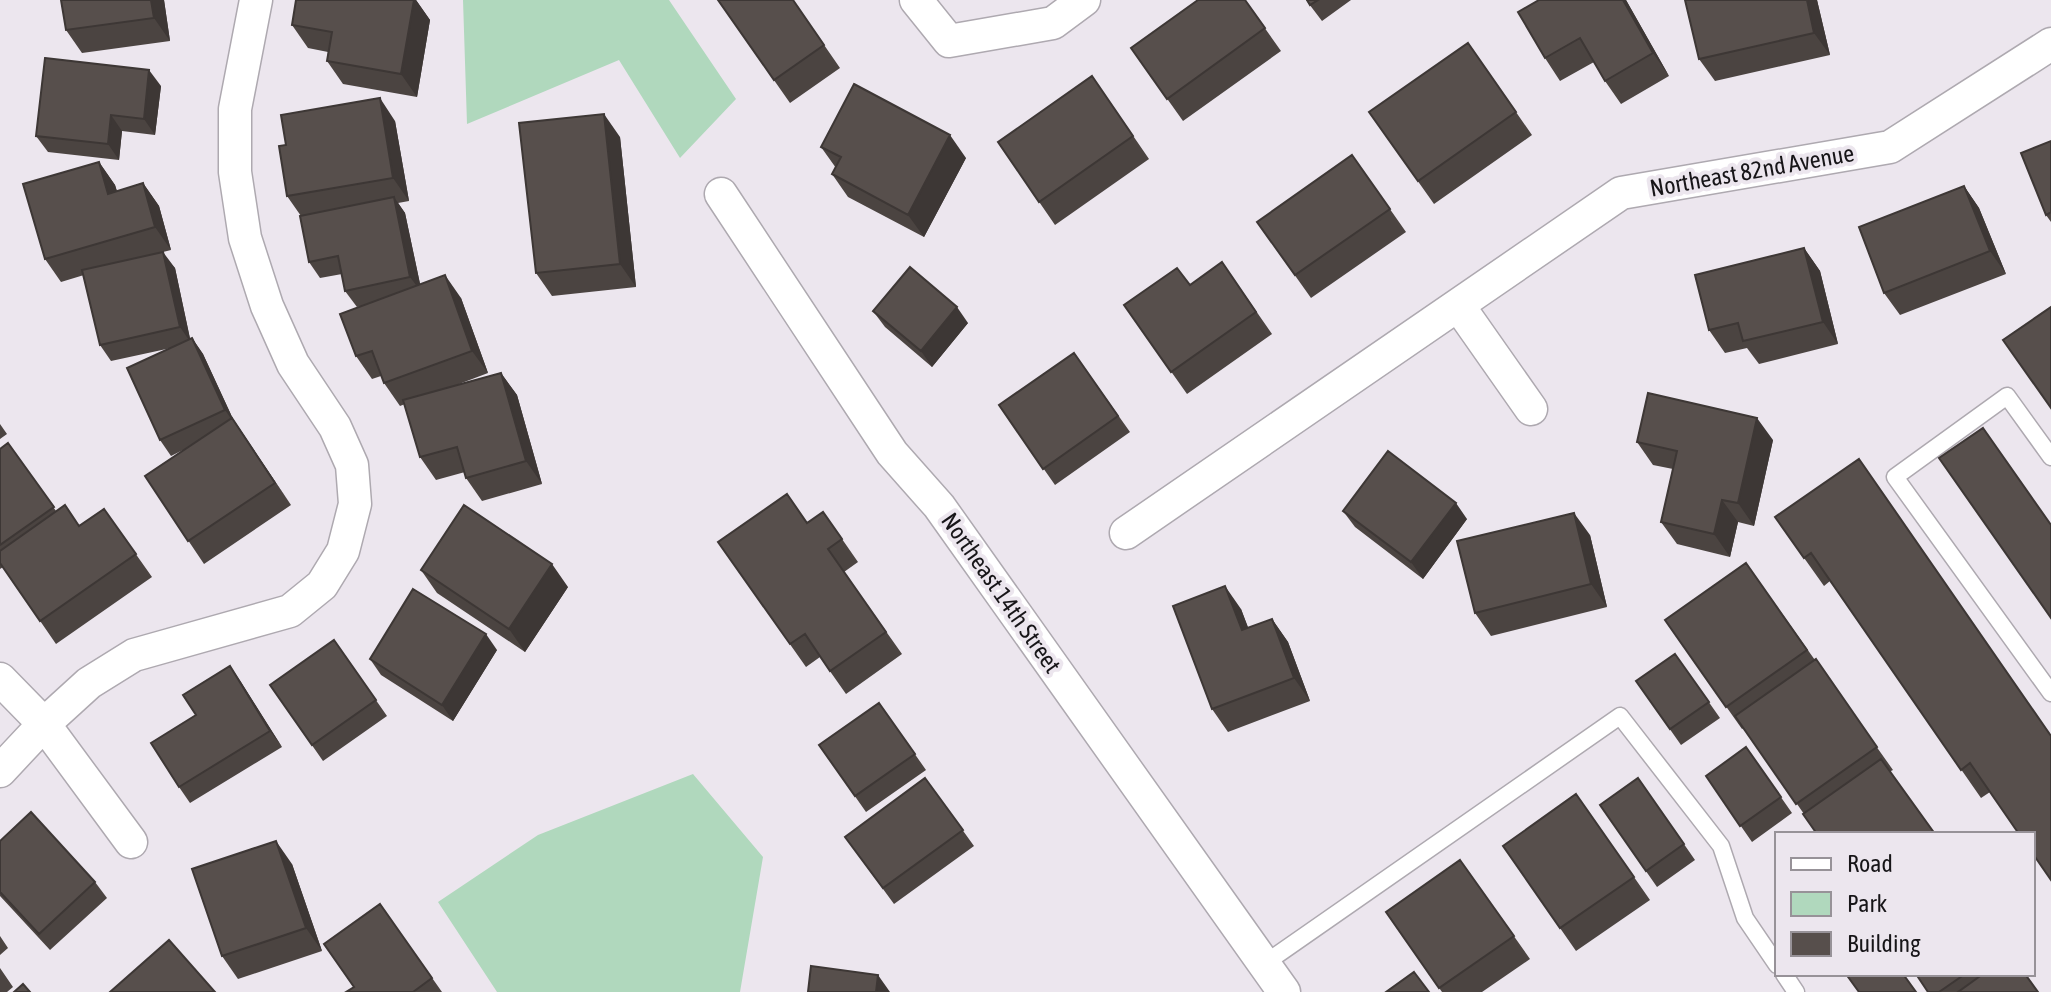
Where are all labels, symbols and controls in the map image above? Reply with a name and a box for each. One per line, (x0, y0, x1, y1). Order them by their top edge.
street label: Northeast 82nd Avenue (1648, 139, 1856, 202)
street label: Northeast 14th Street (936, 508, 1067, 678)
legend (1775, 832, 2035, 976)
text: Road (1847, 850, 1893, 877)
text: Park (1847, 890, 1888, 917)
text: Building (1847, 930, 1921, 957)

